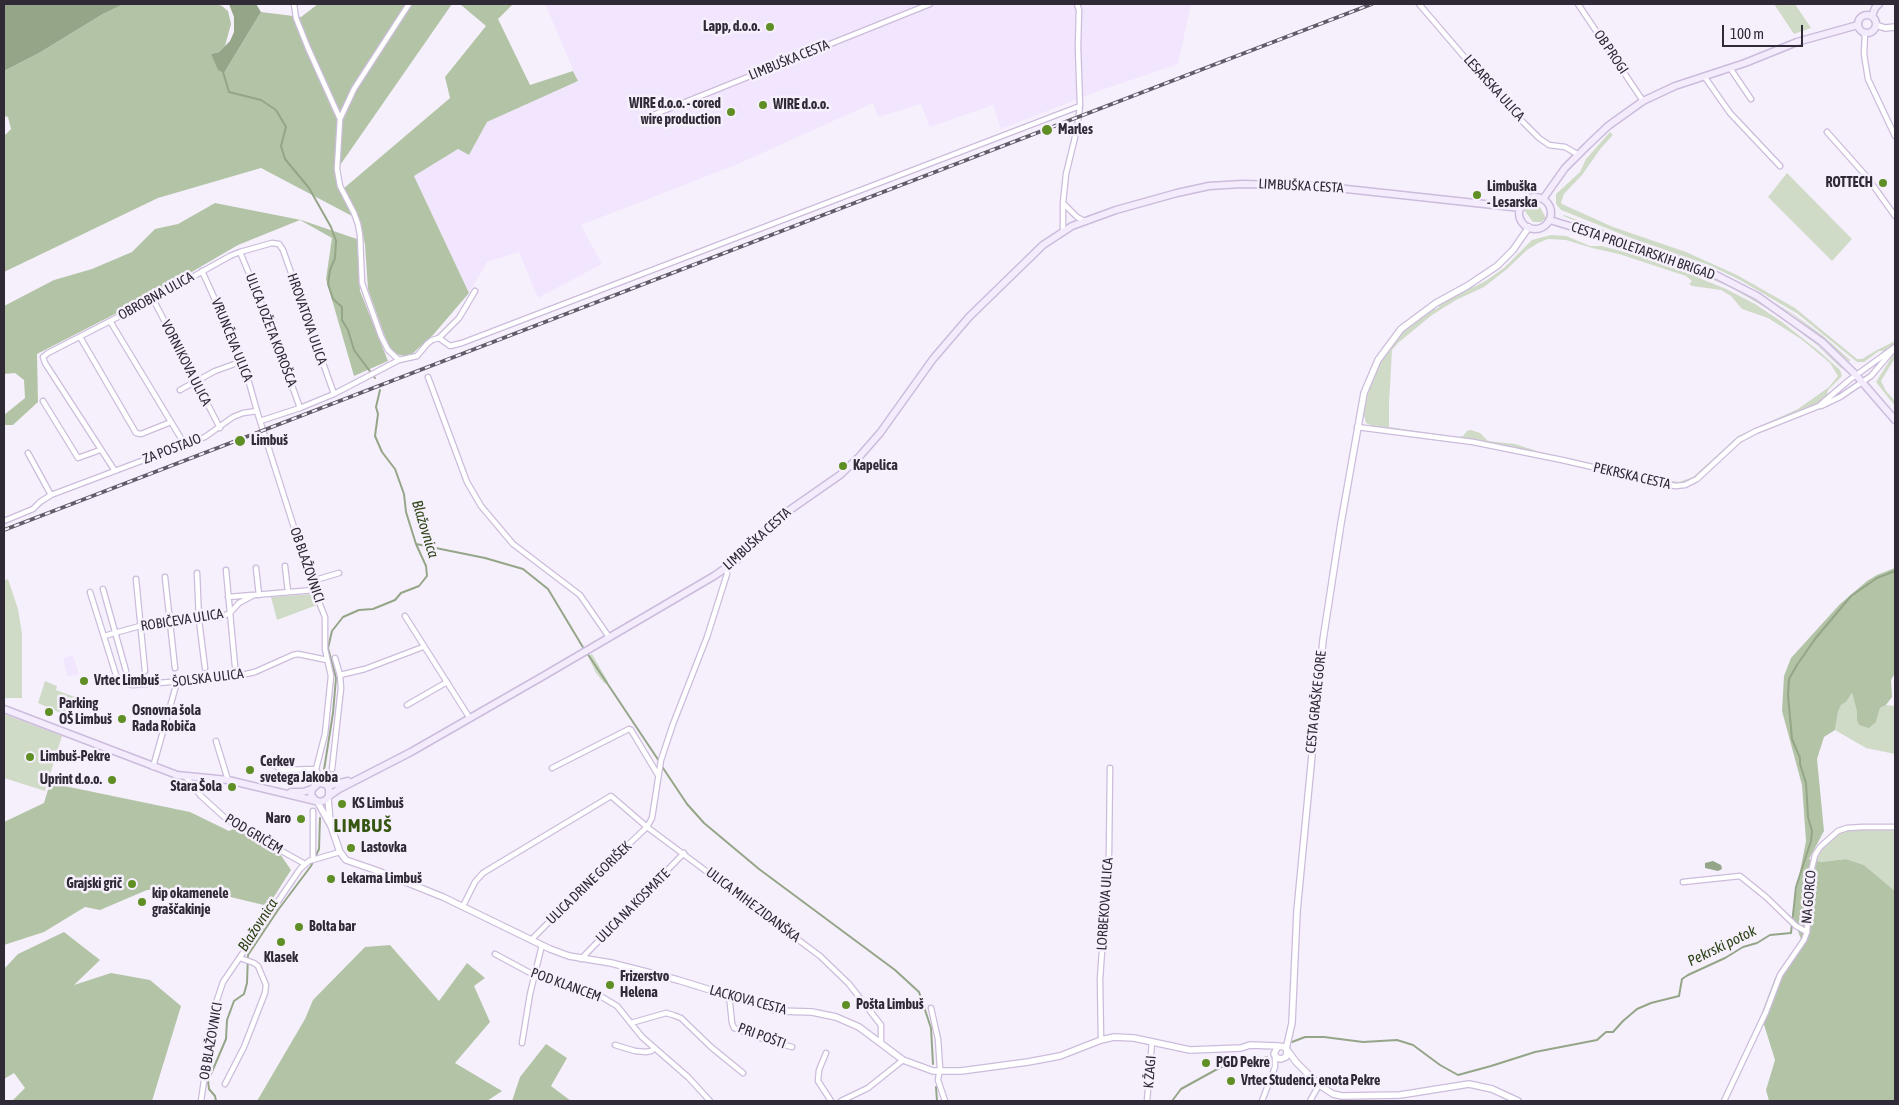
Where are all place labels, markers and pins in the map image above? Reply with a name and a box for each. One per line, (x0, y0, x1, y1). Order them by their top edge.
place label: Lapp, d.o.o. (703, 19, 760, 35)
marker: Lapp, d.o.o. (764, 21, 776, 33)
place label: WIRE d.o.o. - cored wire production (629, 96, 721, 128)
place label: WIRE d.o.o. (773, 97, 829, 113)
marker: WIRE d.o.o. (757, 99, 769, 111)
marker: WIRE d.o.o. - cored wire production (725, 106, 737, 118)
place label: Marles (1058, 122, 1093, 138)
marker: Marles (1040, 123, 1054, 137)
place label: ROTTECH (1826, 175, 1873, 191)
marker: ROTTECH (1877, 177, 1889, 189)
place label: Limbuška - Lesarska (1487, 179, 1537, 212)
marker: Limbuška - Lesarska (1471, 189, 1483, 201)
place label: Limbuš (251, 433, 288, 449)
marker: Limbuš (233, 434, 247, 448)
place label: Kapelica (853, 458, 898, 474)
marker: Kapelica (837, 460, 849, 472)
place label: Vrtec Limbuš (94, 673, 159, 689)
marker: Vrtec Limbuš (78, 675, 90, 687)
place label: Parking OŠ Limbuš (59, 696, 112, 729)
place label: Osnovna šola Rada Robiča (132, 703, 201, 736)
marker: Parking OŠ Limbuš (43, 706, 55, 718)
marker: Osnovna šola Rada Robiča (116, 713, 128, 725)
place label: Limbuš-Pekre (40, 749, 110, 765)
marker: Limbuš-Pekre (24, 751, 36, 763)
place label: Cerkev svetega Jakoba (260, 754, 338, 786)
marker: Cerkev svetega Jakoba (244, 764, 256, 776)
place label: Uprint d.o.o. (40, 772, 102, 788)
marker: Uprint d.o.o. (106, 774, 118, 786)
place label: Stara Šola (171, 779, 222, 795)
marker: Stara Šola (226, 781, 238, 793)
place label: KS Limbuš (352, 796, 404, 812)
marker: KS Limbuš (336, 798, 348, 810)
place label: Naro (266, 811, 291, 827)
marker: Naro (295, 813, 307, 825)
place label: Lastovka (361, 840, 407, 856)
marker: Lastovka (345, 842, 357, 854)
place label: Lekarna Limbuš (341, 871, 422, 887)
marker: Lekarna Limbuš (325, 873, 337, 885)
place label: Grajski grič (66, 876, 122, 892)
marker: Grajski grič (126, 878, 138, 890)
place label: kip okamenele graščakinje (152, 886, 229, 919)
marker: kip okamenele graščakinje (136, 896, 148, 908)
place label: Bolta bar (309, 919, 356, 935)
marker: Bolta bar (293, 921, 305, 933)
marker: Klasek (275, 936, 287, 948)
place label: Klasek (264, 950, 298, 966)
place label: Frizerstvo Helena (620, 969, 669, 1002)
marker: Frizerstvo Helena (604, 979, 616, 991)
place label: Pošta Limbuš (856, 997, 924, 1013)
marker: Pošta Limbuš (840, 999, 852, 1011)
place label: PGD Pekre (1216, 1055, 1270, 1071)
marker: PGD Pekre (1200, 1057, 1212, 1069)
place label: Vrtec Studenci, enota Pekre (1241, 1073, 1380, 1089)
marker: Vrtec Studenci, enota Pekre (1225, 1075, 1237, 1087)

